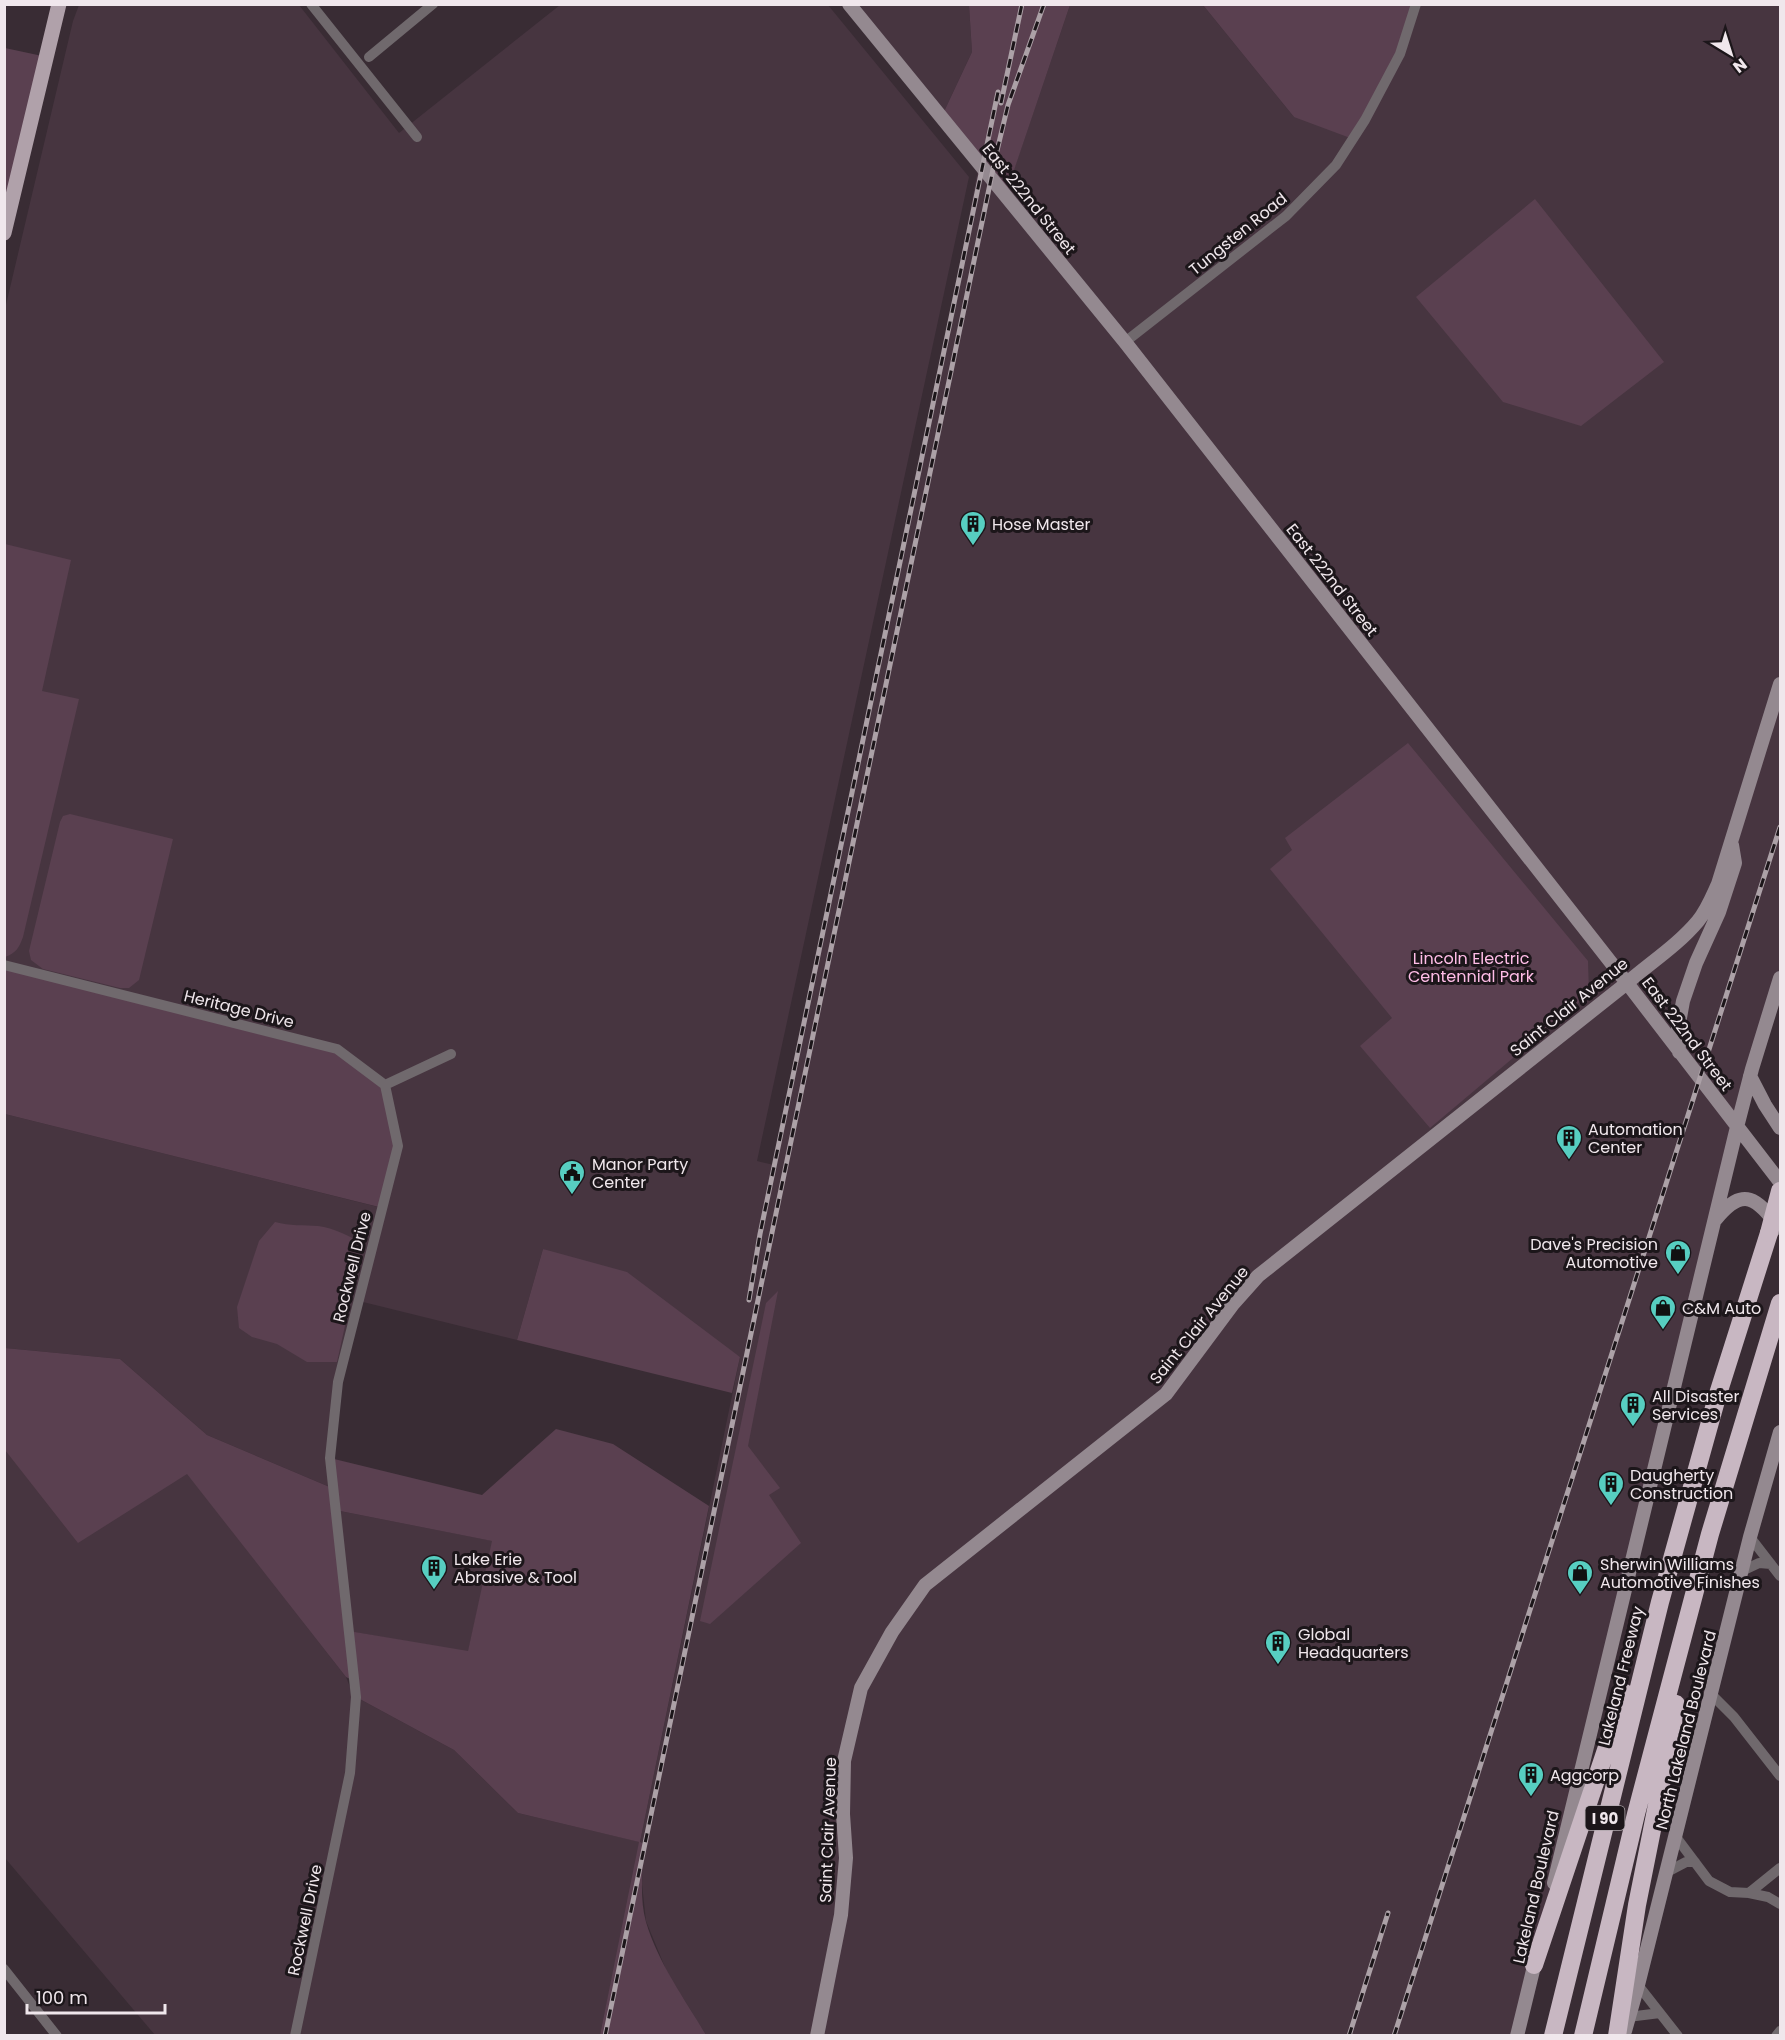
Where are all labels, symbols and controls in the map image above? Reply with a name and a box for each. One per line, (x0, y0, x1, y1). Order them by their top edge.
north arrow (1701, 24, 1761, 84)
text: N (1728, 53, 1752, 78)
street label: East 222nd Street (977, 138, 1081, 260)
street label: Tungsten Road (1184, 187, 1292, 281)
building icon: Hose Master (958, 509, 988, 547)
place label: Hose Master (992, 513, 1091, 536)
street label: East 222nd Street (1281, 519, 1383, 641)
park label: Lincoln Electric Centennial Park (1408, 947, 1535, 988)
street label: Saint Clair Avenue (1505, 952, 1633, 1062)
street label: East 222nd Street (1637, 972, 1738, 1096)
street label: Heritage Drive (182, 984, 297, 1034)
place label: Automation Center (1588, 1118, 1683, 1159)
building icon: Automation Center (1554, 1123, 1584, 1161)
place label: Manor Party Center (592, 1153, 688, 1194)
public building icon: Manor Party Center (557, 1158, 587, 1196)
street label: Rockwell Drive (327, 1209, 377, 1325)
place label: Dave's Precision Automotive (1530, 1233, 1658, 1274)
shop icon: Dave's Precision Automotive (1663, 1238, 1693, 1276)
street label: Saint Clair Avenue (1144, 1261, 1254, 1389)
shop icon: C&M Auto (1648, 1293, 1678, 1331)
place label: C&M Auto (1682, 1297, 1761, 1320)
place label: All Disaster Services (1652, 1385, 1739, 1426)
building icon: All Disaster Services (1618, 1390, 1648, 1428)
place label: Daugherty Construction (1630, 1464, 1733, 1505)
building icon: Daugherty Construction (1596, 1469, 1626, 1507)
place label: Lake Erie Abrasive & Tool (454, 1548, 577, 1589)
building icon: Lake Erie Abrasive & Tool (419, 1553, 449, 1591)
place label: Sherwin Williams Automotive Finishes (1600, 1553, 1760, 1594)
shop icon: Sherwin Williams Automotive Finishes (1565, 1558, 1595, 1596)
street label: Lakeland Freeway (1593, 1604, 1649, 1748)
place label: Global Headquarters (1298, 1623, 1409, 1664)
building icon: Global Headquarters (1263, 1628, 1293, 1666)
street label: North Lakeland Boulevard (1650, 1628, 1722, 1832)
street label: Saint Clair Avenue (814, 1757, 842, 1903)
building icon: Aggcorp (1516, 1760, 1546, 1798)
place label: Aggcorp (1550, 1764, 1619, 1787)
road number: I 90 (1586, 1806, 1624, 1830)
street label: Lakeland Boulevard (1507, 1808, 1565, 1966)
street label: Rockwell Drive (282, 1862, 328, 1978)
scale bar (27, 1977, 165, 2015)
text: 100 m (36, 1985, 88, 2010)

